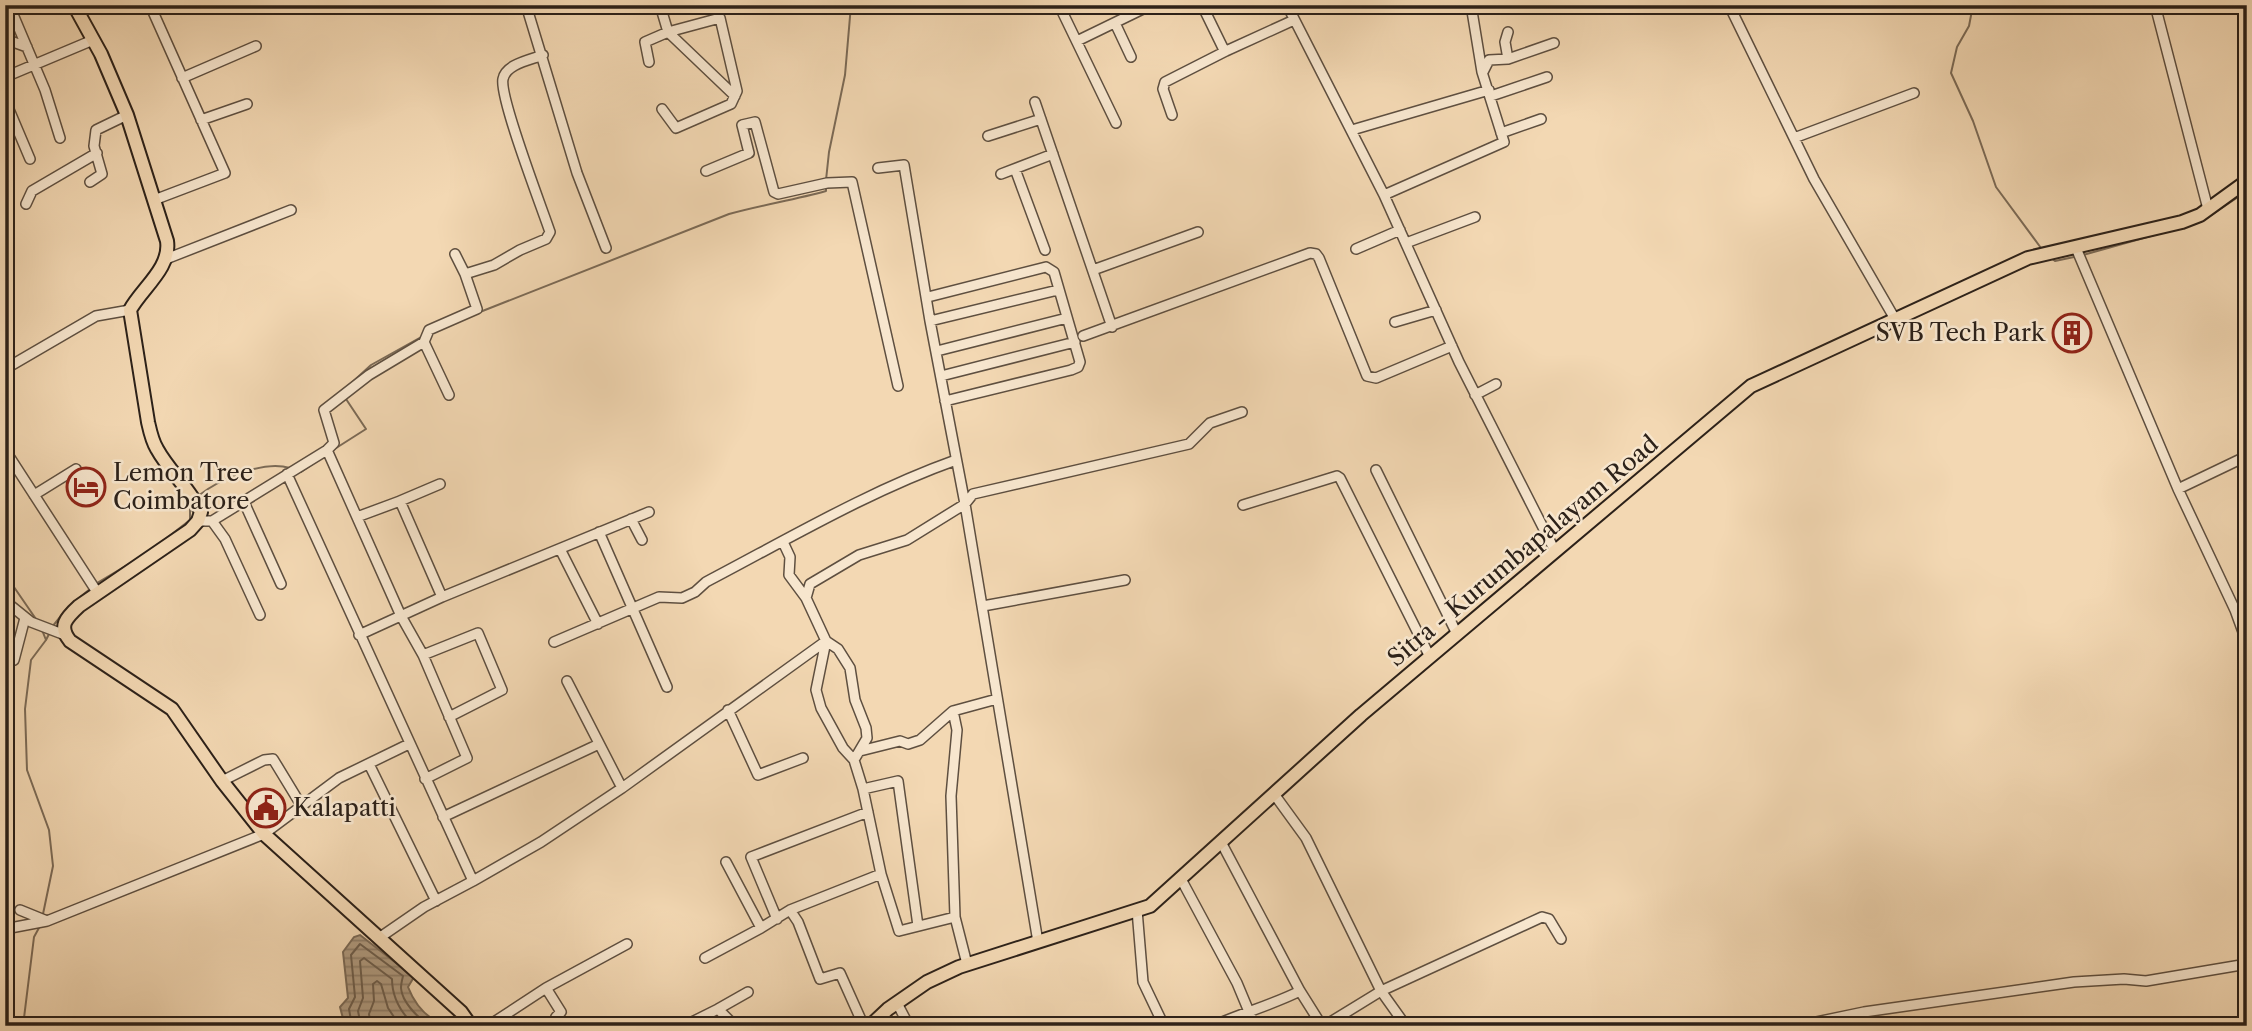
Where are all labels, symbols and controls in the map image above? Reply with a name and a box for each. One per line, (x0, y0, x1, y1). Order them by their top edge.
building icon: SVB Tech Park (2051, 312, 2093, 354)
place label: SVB Tech Park (1875, 318, 2046, 347)
street label: Sitra - Kurumbapalayam Road (1382, 429, 1664, 672)
place label: Lemon Tree Coimbatore (113, 458, 253, 515)
hotel icon: Lemon Tree Coimbatore (65, 466, 107, 508)
public building icon: Kalapatti (245, 787, 287, 829)
place label: Kalapatti (293, 793, 396, 822)

